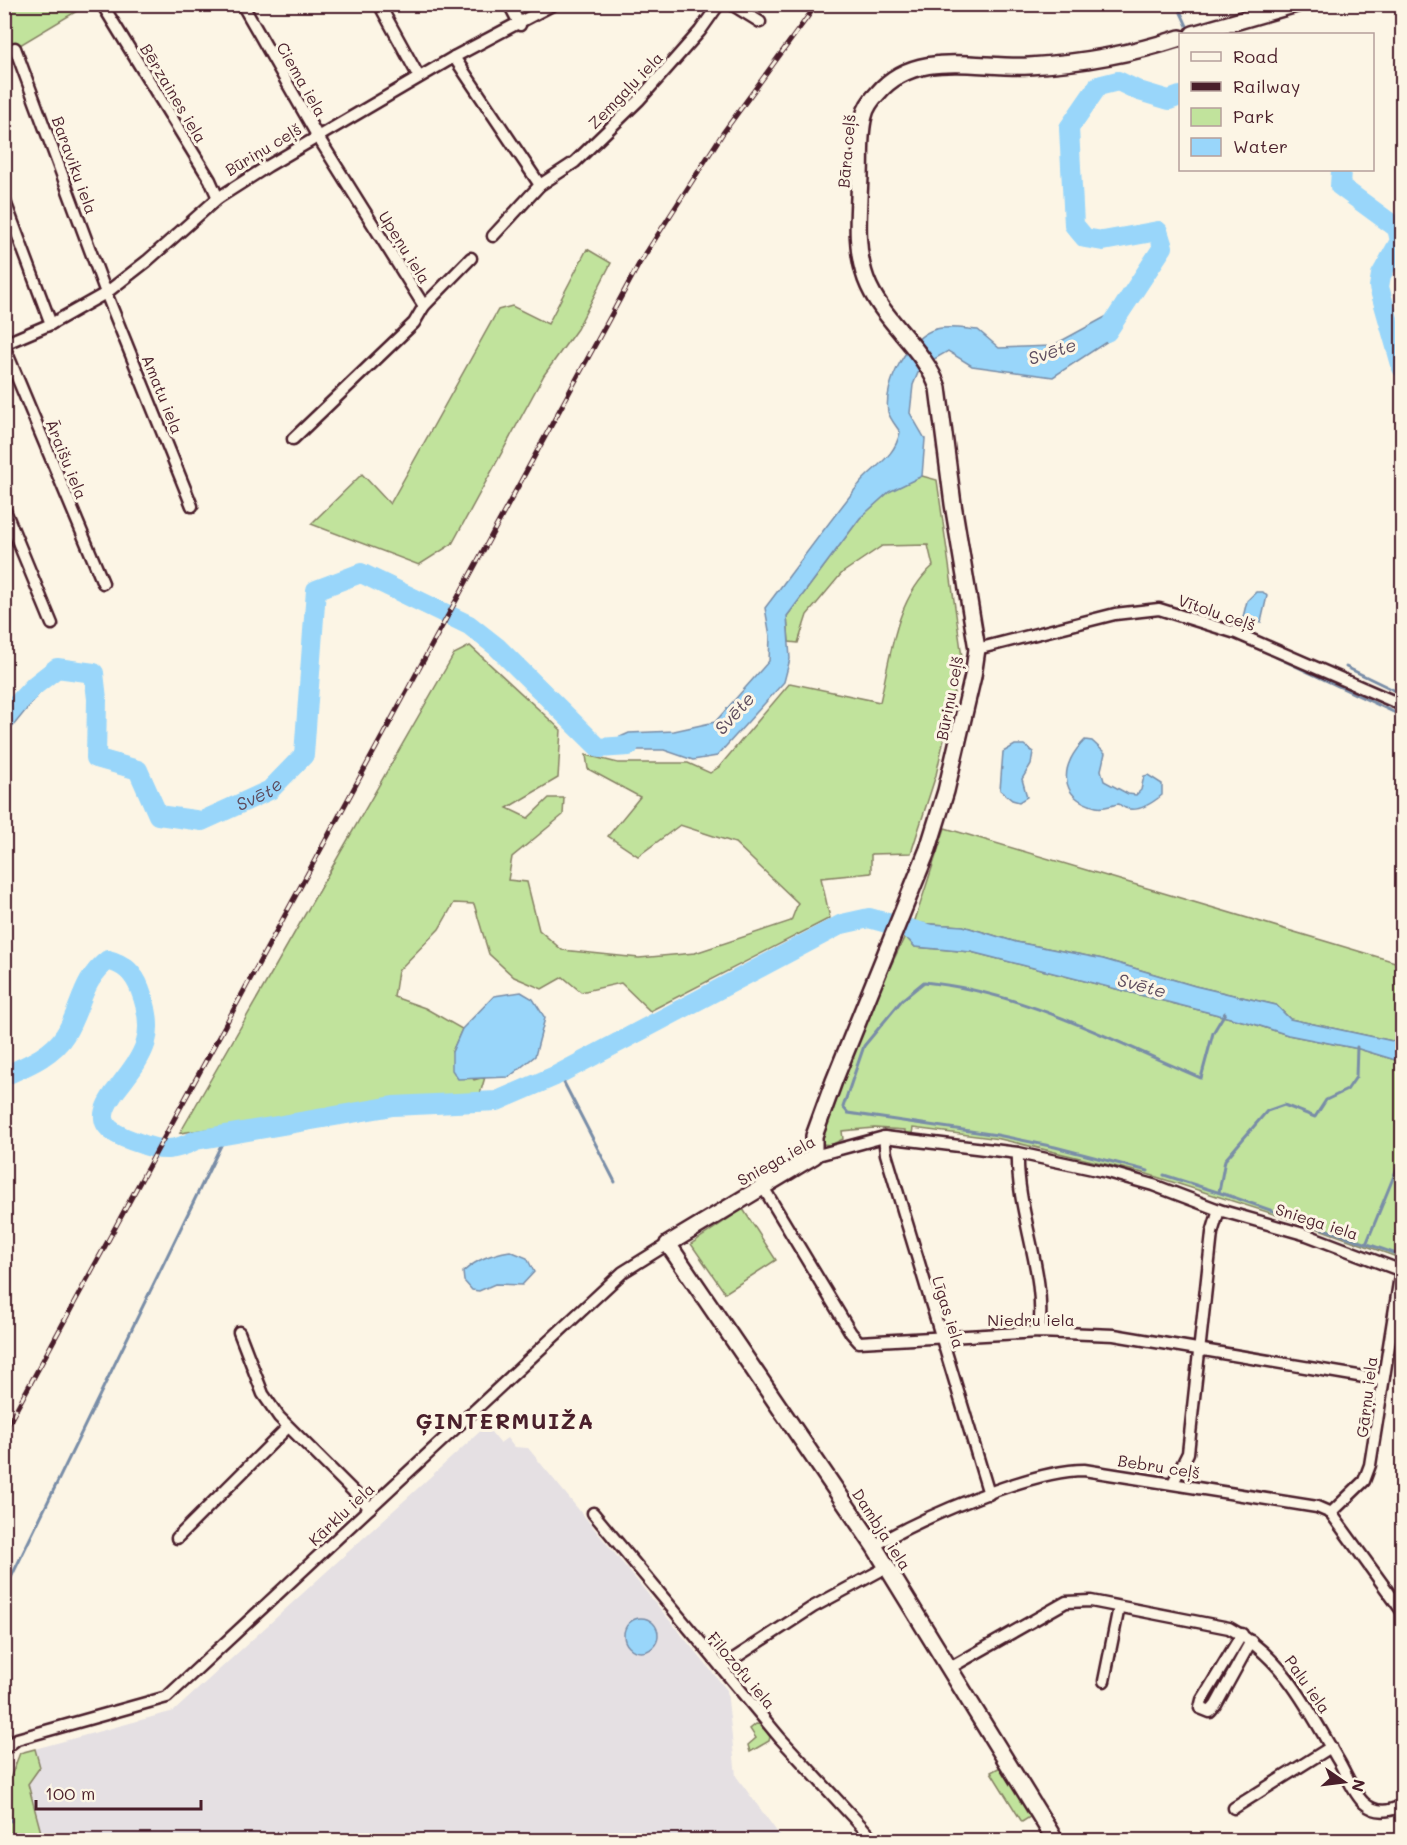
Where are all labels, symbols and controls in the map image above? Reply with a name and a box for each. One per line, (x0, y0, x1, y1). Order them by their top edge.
legend (1179, 33, 1374, 171)
street label: Ciema iela (272, 38, 332, 120)
street label: Bērzaines iela (136, 40, 212, 146)
text: Road (1233, 44, 1278, 68)
street label: Zemgaļu iela (583, 47, 668, 134)
text: Railway (1233, 74, 1300, 98)
text: Park (1233, 104, 1274, 128)
street label: Baraviku iela (48, 113, 102, 217)
street label: Bāra ceļš (832, 113, 861, 189)
street label: Būriņu ceļš (221, 118, 306, 181)
text: Water (1233, 134, 1288, 158)
street label: Upeņu iela (374, 207, 436, 288)
water label: Svēte (1025, 332, 1079, 370)
street label: Amatu iela (138, 351, 188, 437)
street label: Āraišu iela (41, 416, 93, 502)
street label: Vītolu ceļš (1175, 589, 1259, 636)
street label: Būriņu ceļš (931, 654, 968, 742)
water label: Svēte (709, 687, 759, 739)
water label: Svēte (232, 772, 288, 816)
water label: Svēte (1115, 967, 1169, 1003)
street label: Sniega iela (733, 1130, 819, 1190)
street label: Sniega iela (1273, 1198, 1361, 1244)
street label: Līgas iela (928, 1273, 970, 1351)
street label: Niedru iela (987, 1309, 1075, 1330)
street label: Gārņu iela (1351, 1355, 1382, 1439)
district label: ĢINTERMUIŽA (415, 1406, 595, 1436)
street label: Bebru ceļš (1116, 1449, 1202, 1484)
street label: Kārklu iela (304, 1478, 378, 1550)
street label: Dambja iela (848, 1484, 916, 1574)
street label: Filozofu iela (704, 1627, 780, 1713)
street label: Palu iela (1280, 1651, 1336, 1717)
north arrow (1314, 1752, 1374, 1812)
scale bar (36, 1773, 201, 1811)
text: N (1347, 1777, 1371, 1794)
text: 100 m (45, 1781, 95, 1805)

